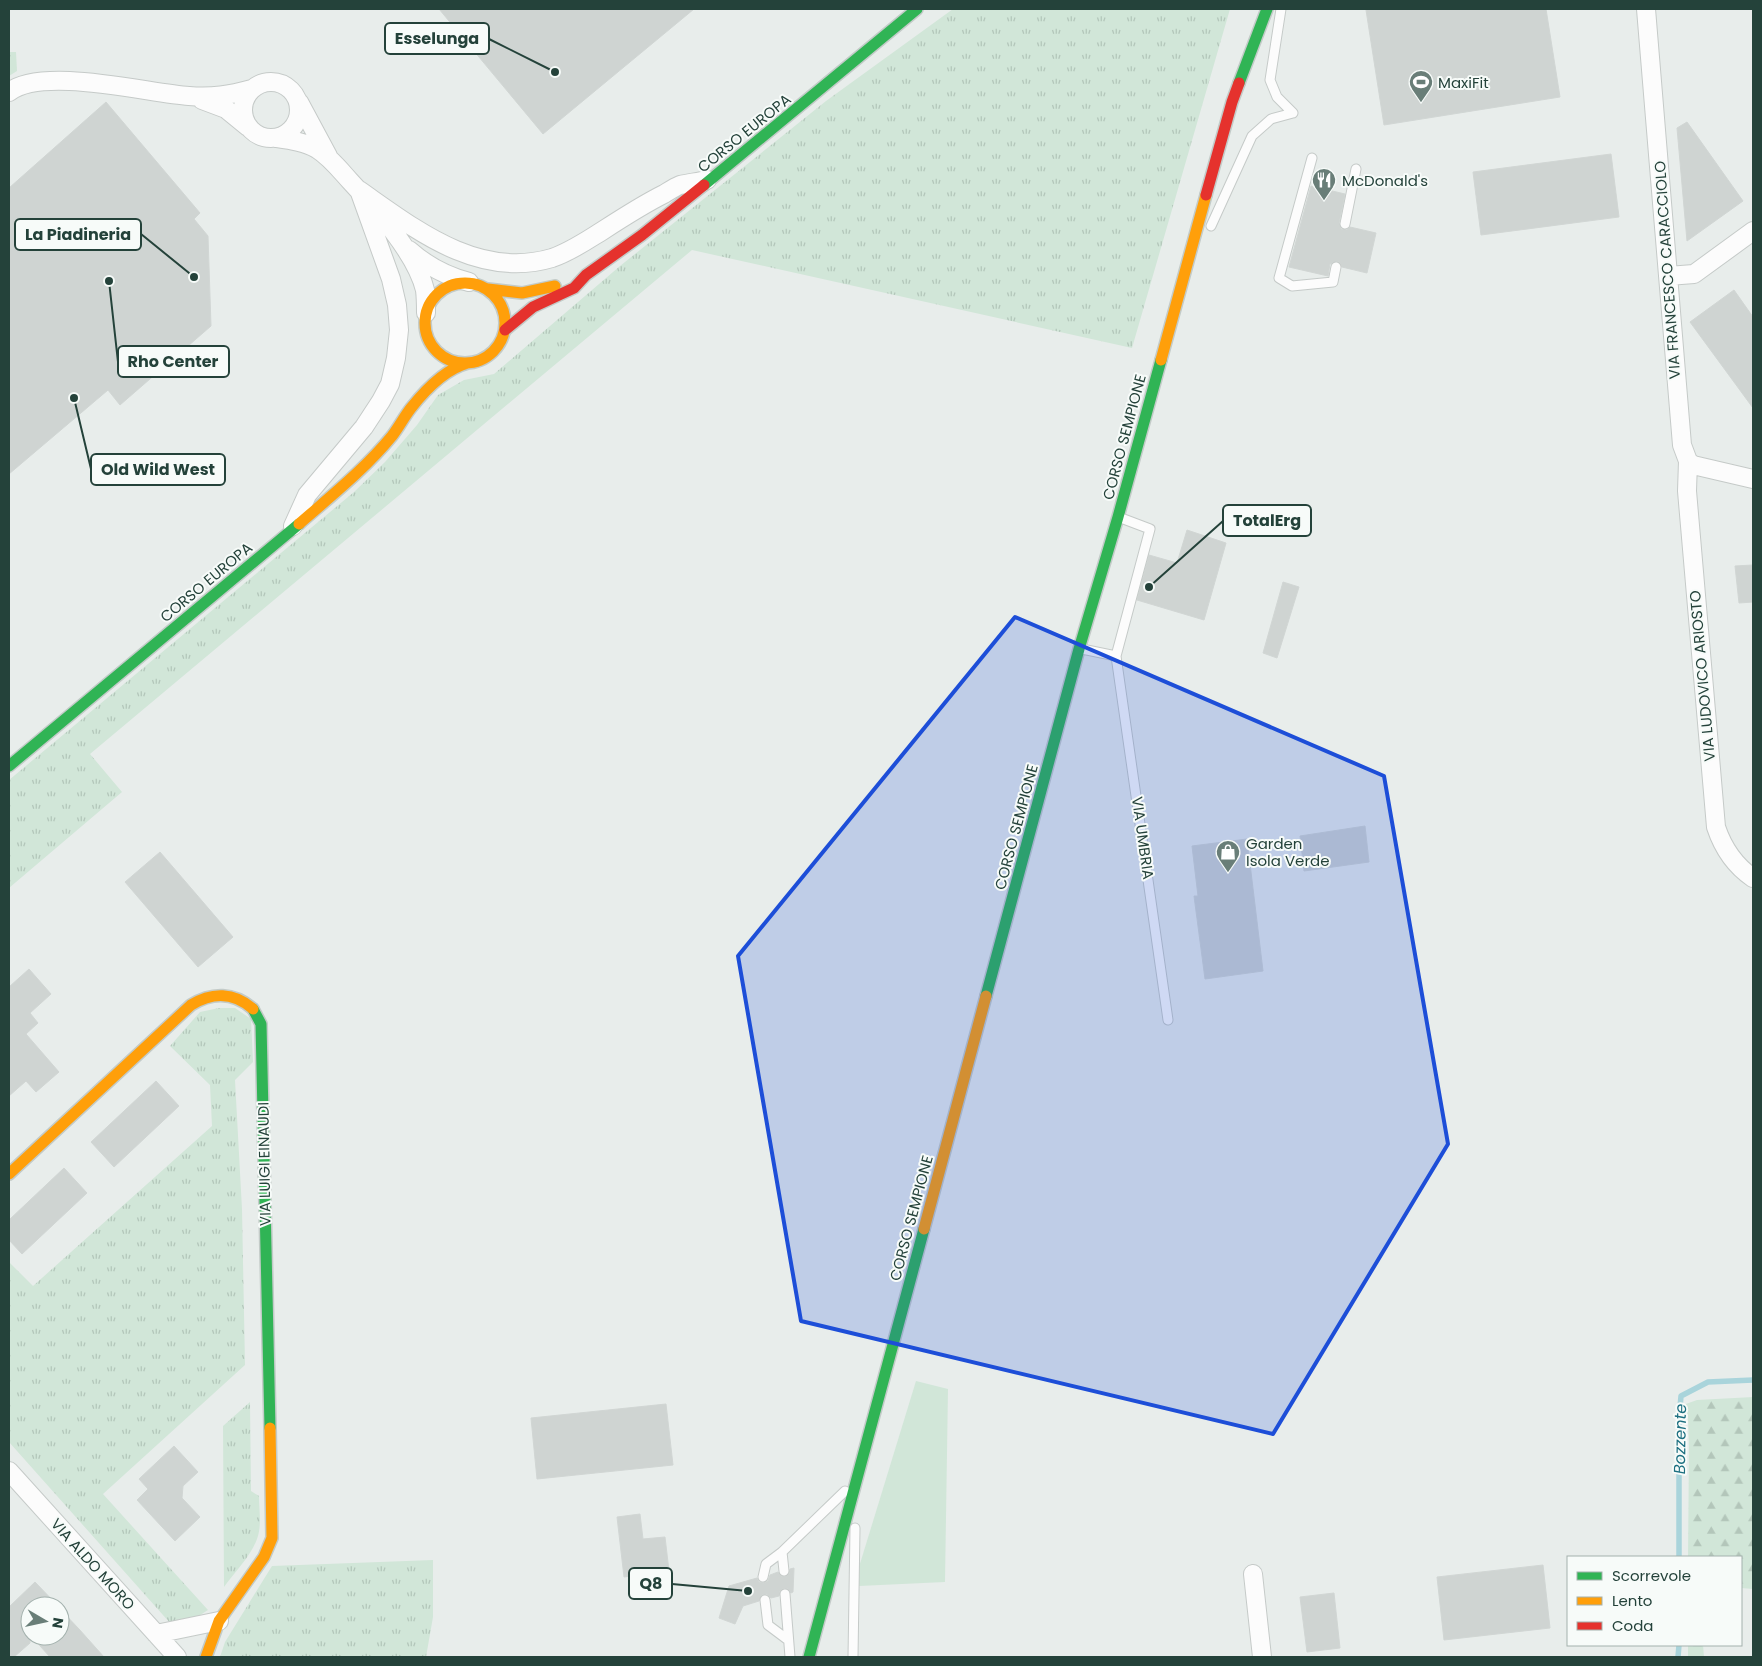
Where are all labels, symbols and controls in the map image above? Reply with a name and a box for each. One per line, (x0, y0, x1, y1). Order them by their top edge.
callout: Esselunga (385, 23, 489, 54)
text: Esselunga (395, 27, 479, 50)
sports icon: MaxiFit (1408, 69, 1434, 103)
place label: MaxiFit (1438, 72, 1489, 93)
street label: CORSO EUROPA (693, 89, 795, 177)
street label: VIA FRANCESCO CARACCIOLO (1649, 160, 1685, 380)
restaurant icon: McDonald's (1311, 167, 1337, 201)
place label: McDonald's (1342, 170, 1428, 191)
callout: La Piadineria (15, 219, 141, 250)
text: La Piadineria (25, 223, 131, 246)
callout: Rho Center (118, 346, 229, 377)
text: Rho Center (128, 350, 219, 373)
street label: CORSO SEMPIONE (1097, 372, 1151, 502)
callout: Old Wild West (91, 454, 225, 485)
text: Old Wild West (101, 458, 215, 481)
callout: TotalErg (1223, 505, 1311, 536)
text: TotalErg (1233, 509, 1301, 532)
street label: CORSO EUROPA (155, 537, 257, 627)
street label: VIA LUDOVICO ARIOSTO (1684, 589, 1720, 762)
street label: CORSO SEMPIONE (989, 762, 1043, 892)
street label: VIA UMBRIA (1127, 795, 1159, 881)
place label: Garden Isola Verde (1246, 833, 1329, 871)
shop icon: Garden Isola Verde (1215, 839, 1241, 873)
street label: VIA LUIGI EINAUDI (252, 1102, 276, 1226)
street label: CORSO SEMPIONE (884, 1153, 938, 1283)
water label: Bozzente (1668, 1403, 1692, 1474)
street label: VIA ALDO MORO (46, 1514, 140, 1614)
legend (1567, 1556, 1742, 1646)
text: Scorrevole (1612, 1565, 1691, 1586)
callout: Q8 (629, 1568, 672, 1599)
text: Q8 (640, 1572, 662, 1595)
text: Lento (1612, 1590, 1652, 1611)
north arrow (20, 1596, 70, 1646)
text: Coda (1612, 1615, 1653, 1636)
text: N (47, 1616, 69, 1630)

